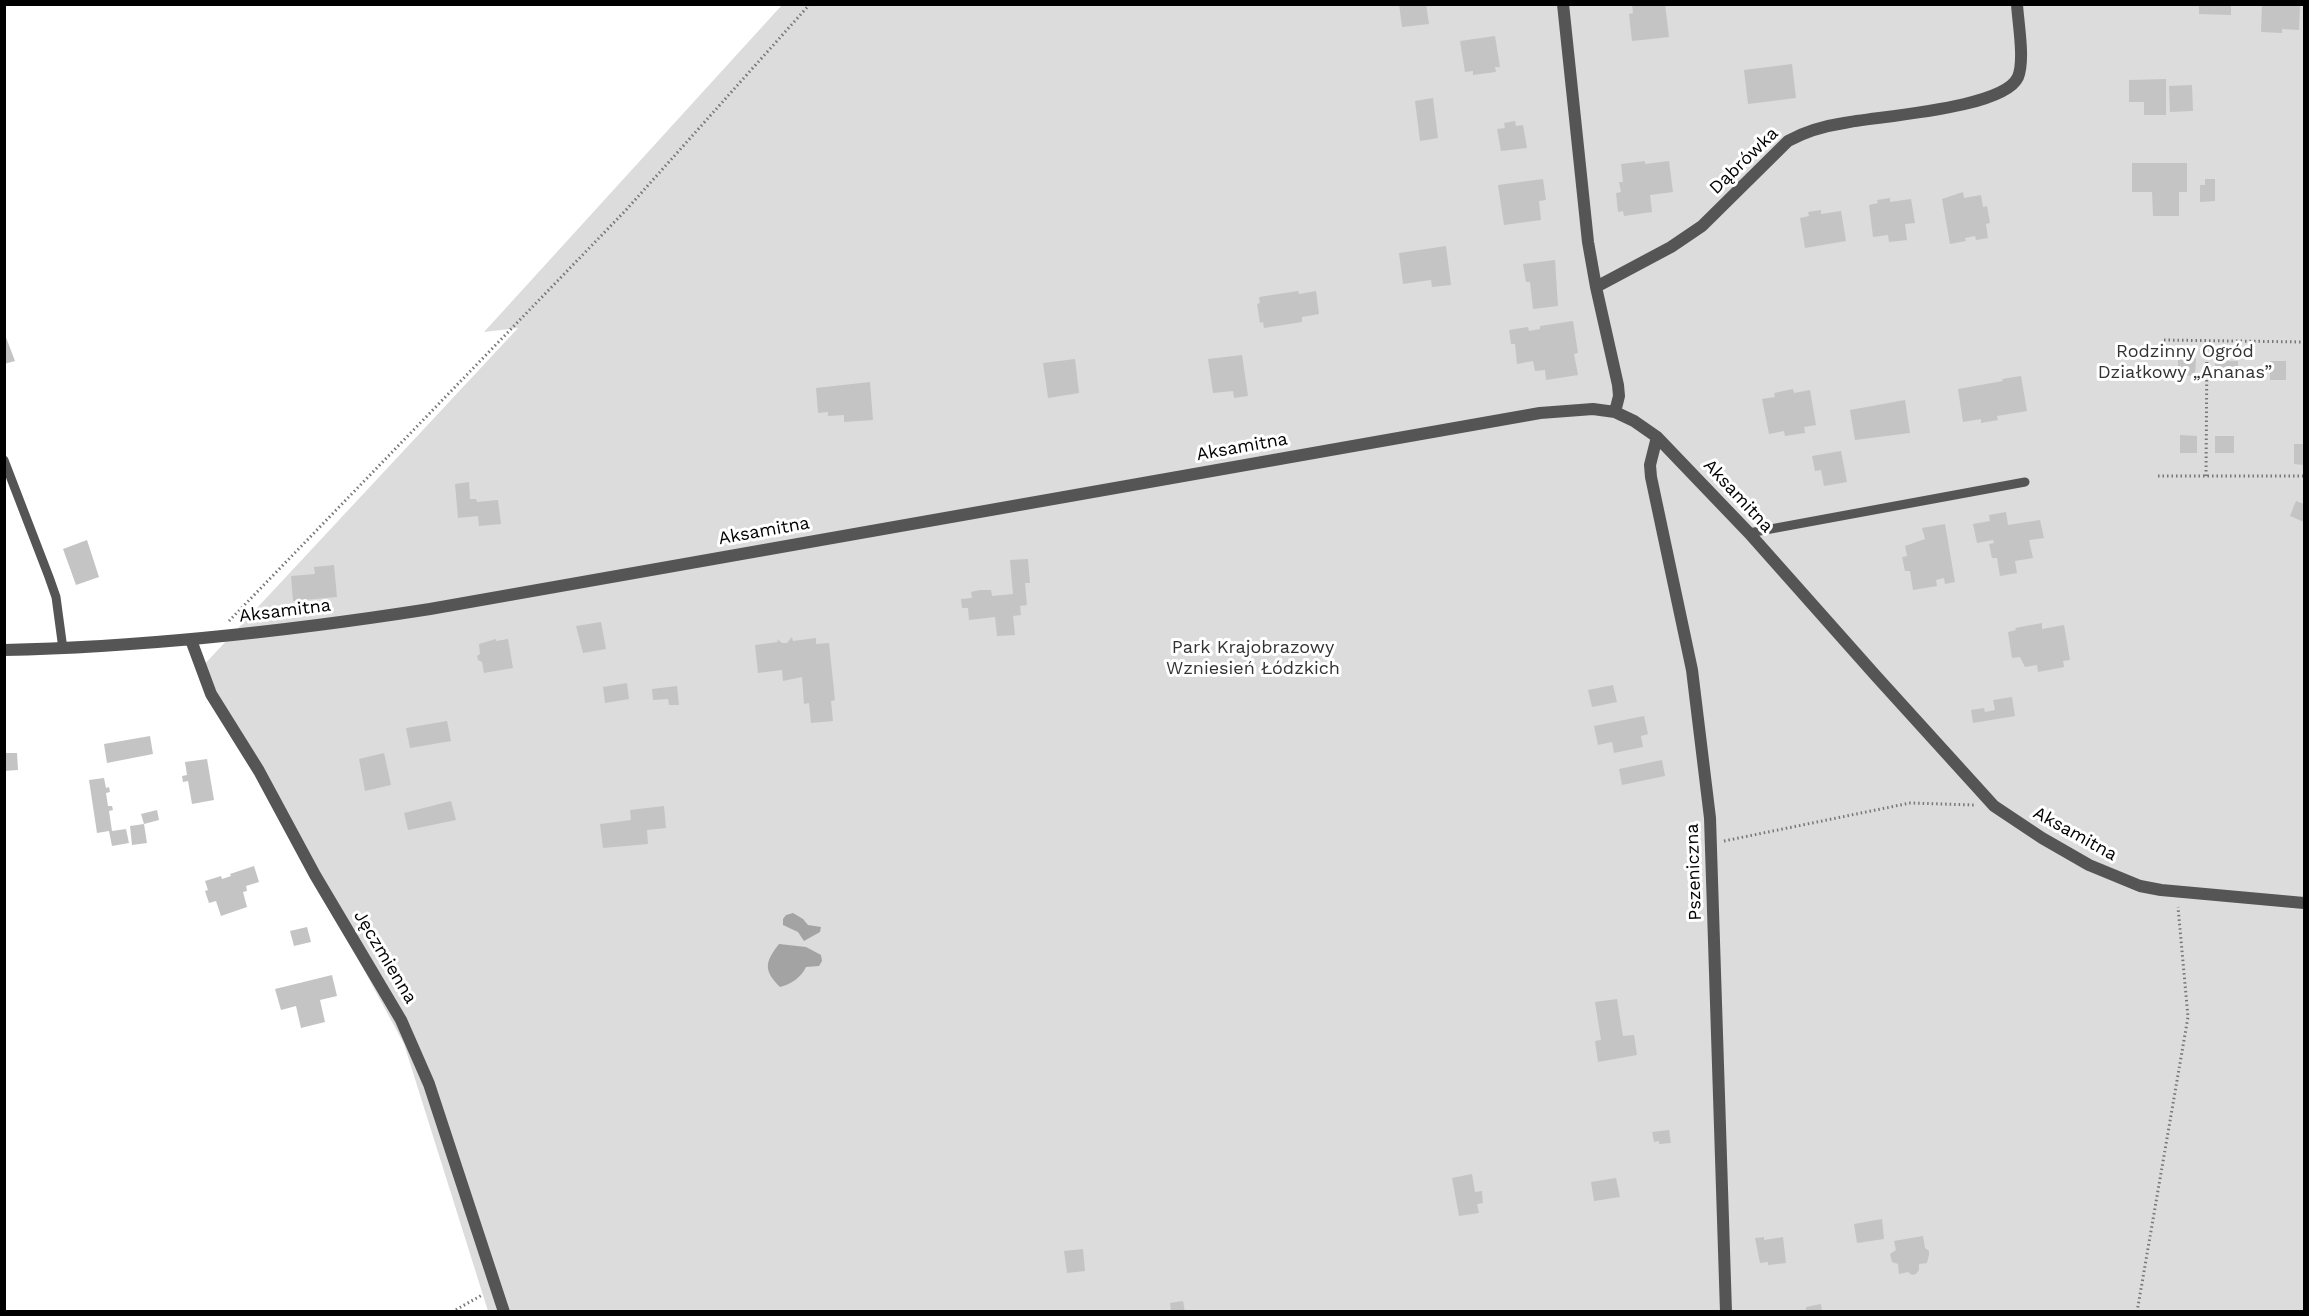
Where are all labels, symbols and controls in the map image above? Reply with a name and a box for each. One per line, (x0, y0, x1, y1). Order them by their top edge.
street label: Dąbrówka (1705, 123, 1783, 199)
park label: Rodzinny Ogród Działkowy „Ananas” (2098, 341, 2272, 384)
street label: Aksamitna (1195, 428, 1289, 466)
street label: Aksamitna (1699, 455, 1777, 537)
street label: Aksamitna (717, 512, 811, 550)
street label: Aksamitna (238, 595, 332, 627)
park label: Park Krajobrazowy Wzniesień Łódzkich (1166, 637, 1340, 680)
street label: Aksamitna (2029, 802, 2121, 866)
street label: Pszeniczna (1682, 823, 1706, 921)
street label: Jęczmienna (349, 906, 421, 1008)

